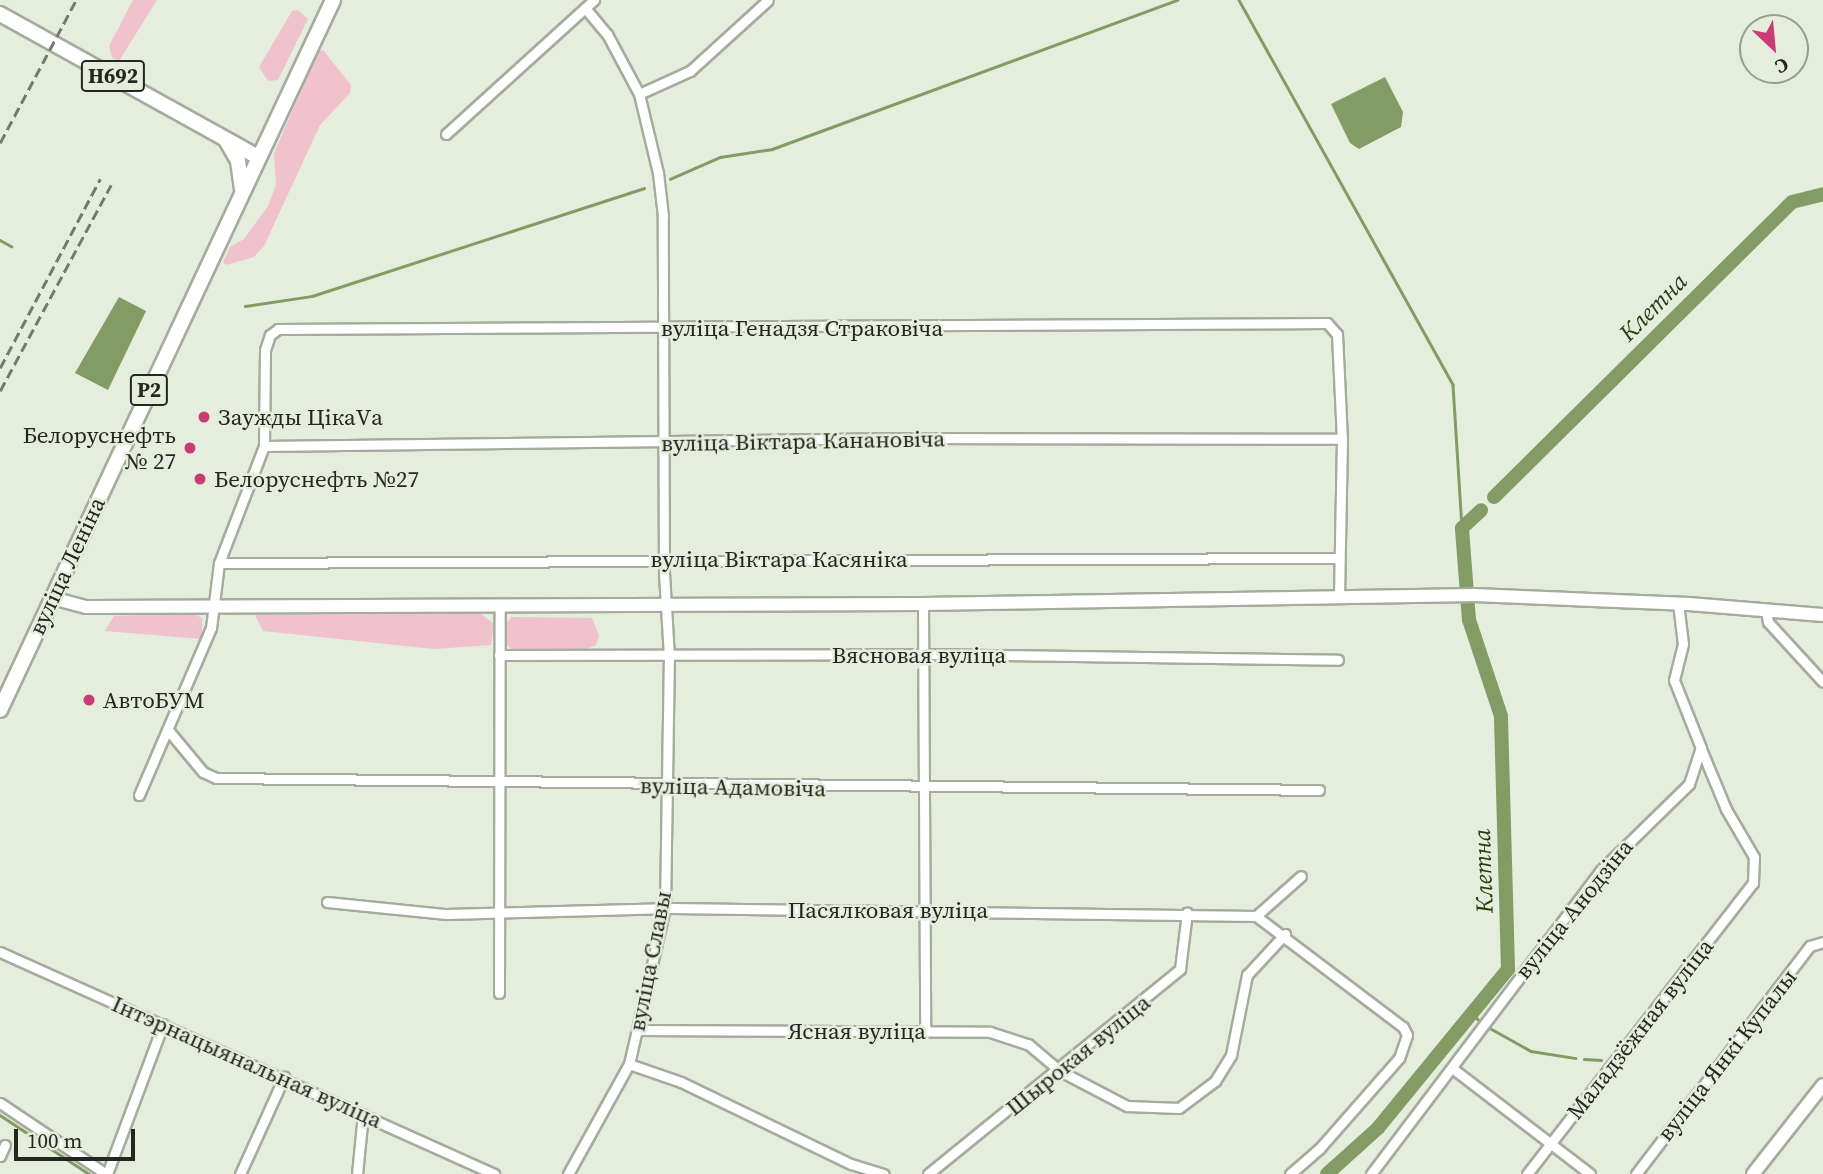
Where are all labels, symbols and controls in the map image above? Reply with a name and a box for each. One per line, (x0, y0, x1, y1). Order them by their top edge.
north arrow (1739, 14, 1809, 84)
text: С (1771, 52, 1793, 80)
road number: Н692 (80, 58, 146, 94)
water label: Клетна (1613, 267, 1693, 347)
street label: вуліца Генадзя Страковіча (661, 314, 943, 342)
road number: Р2 (130, 372, 168, 408)
place label: Заужды ЦікаVа (218, 403, 383, 431)
marker: Заужды ЦікаVа (196, 409, 212, 425)
place label: Белоруснефть № 27 (23, 421, 176, 475)
street label: вуліца Віктара Канановіча (661, 425, 945, 457)
marker: Белоруснефть № 27 (182, 440, 198, 456)
place label: Белоруснефть №27 (214, 465, 419, 493)
marker: Белоруснефть №27 (192, 471, 208, 487)
street label: вуліца Леніна (23, 493, 111, 639)
street label: вуліца Віктара Касяніка (650, 545, 908, 573)
street label: Вясновая вуліца (832, 641, 1006, 669)
place label: АвтоБУМ (103, 686, 205, 714)
marker: АвтоБУМ (81, 692, 97, 708)
street label: вуліца Адамовіча (640, 772, 826, 802)
water label: Клетна (1467, 828, 1499, 914)
street label: вуліца Анодзіна (1509, 834, 1639, 984)
street label: вуліца Славы (623, 888, 677, 1034)
street label: Пасялковая вуліца (788, 896, 988, 924)
street label: Маладзёжная вуліца (1561, 933, 1719, 1125)
street label: вуліца Янкі Купалы (1651, 964, 1803, 1146)
street label: Шырокая вуліца (1000, 988, 1156, 1122)
street label: Інтэрнацыянальная вуліца (108, 990, 386, 1134)
street label: Ясная вуліца (788, 1017, 926, 1045)
scale bar (18, 1114, 138, 1158)
text: 100 m (27, 1126, 82, 1155)

